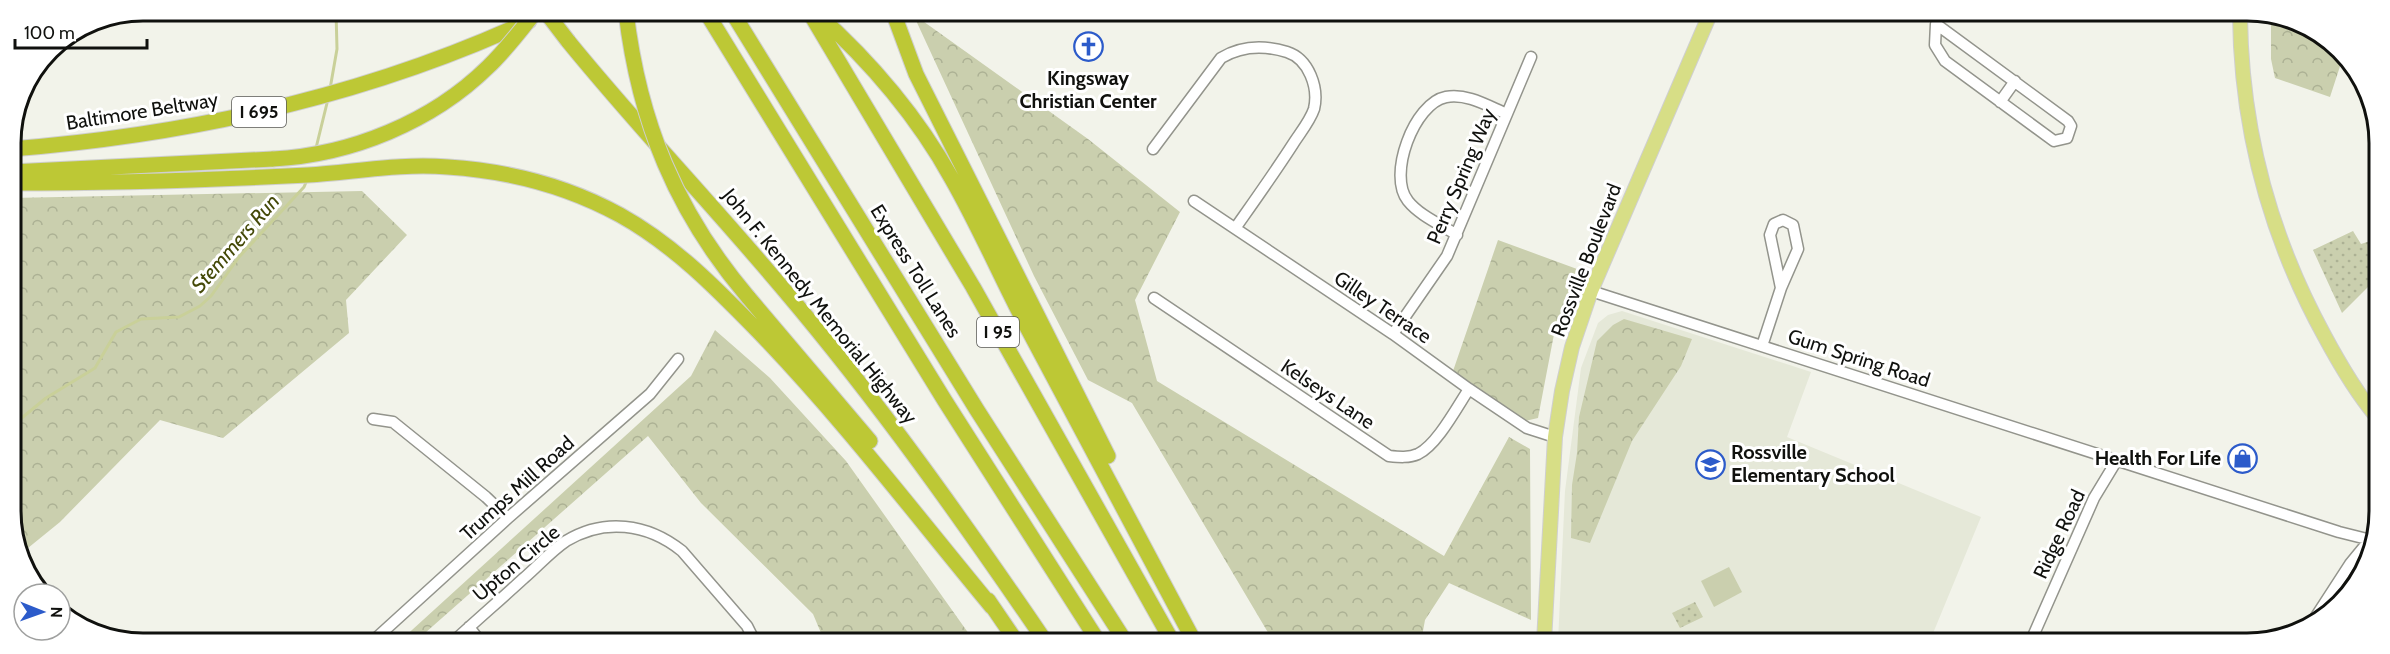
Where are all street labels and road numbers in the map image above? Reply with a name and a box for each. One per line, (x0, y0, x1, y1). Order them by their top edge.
street label: Baltimore Beltway (64, 87, 220, 135)
road number: I 695 (232, 97, 286, 127)
street label: Perry Spring Way (1422, 105, 1500, 247)
street label: Rossville Boulevard (1546, 180, 1626, 340)
street label: John F. Kennedy Memorial Highway (717, 183, 922, 429)
street label: Express Toll Lanes (865, 200, 967, 342)
street label: Gilley Terrace (1330, 266, 1436, 348)
road number: I 95 (977, 317, 1019, 347)
street label: Gum Spring Road (1785, 324, 1933, 392)
street label: Kelseys Lane (1277, 354, 1379, 434)
street label: Trumps Mill Road (455, 431, 579, 545)
street label: Ridge Road (2028, 486, 2090, 582)
street label: Upton Circle (468, 520, 564, 606)

